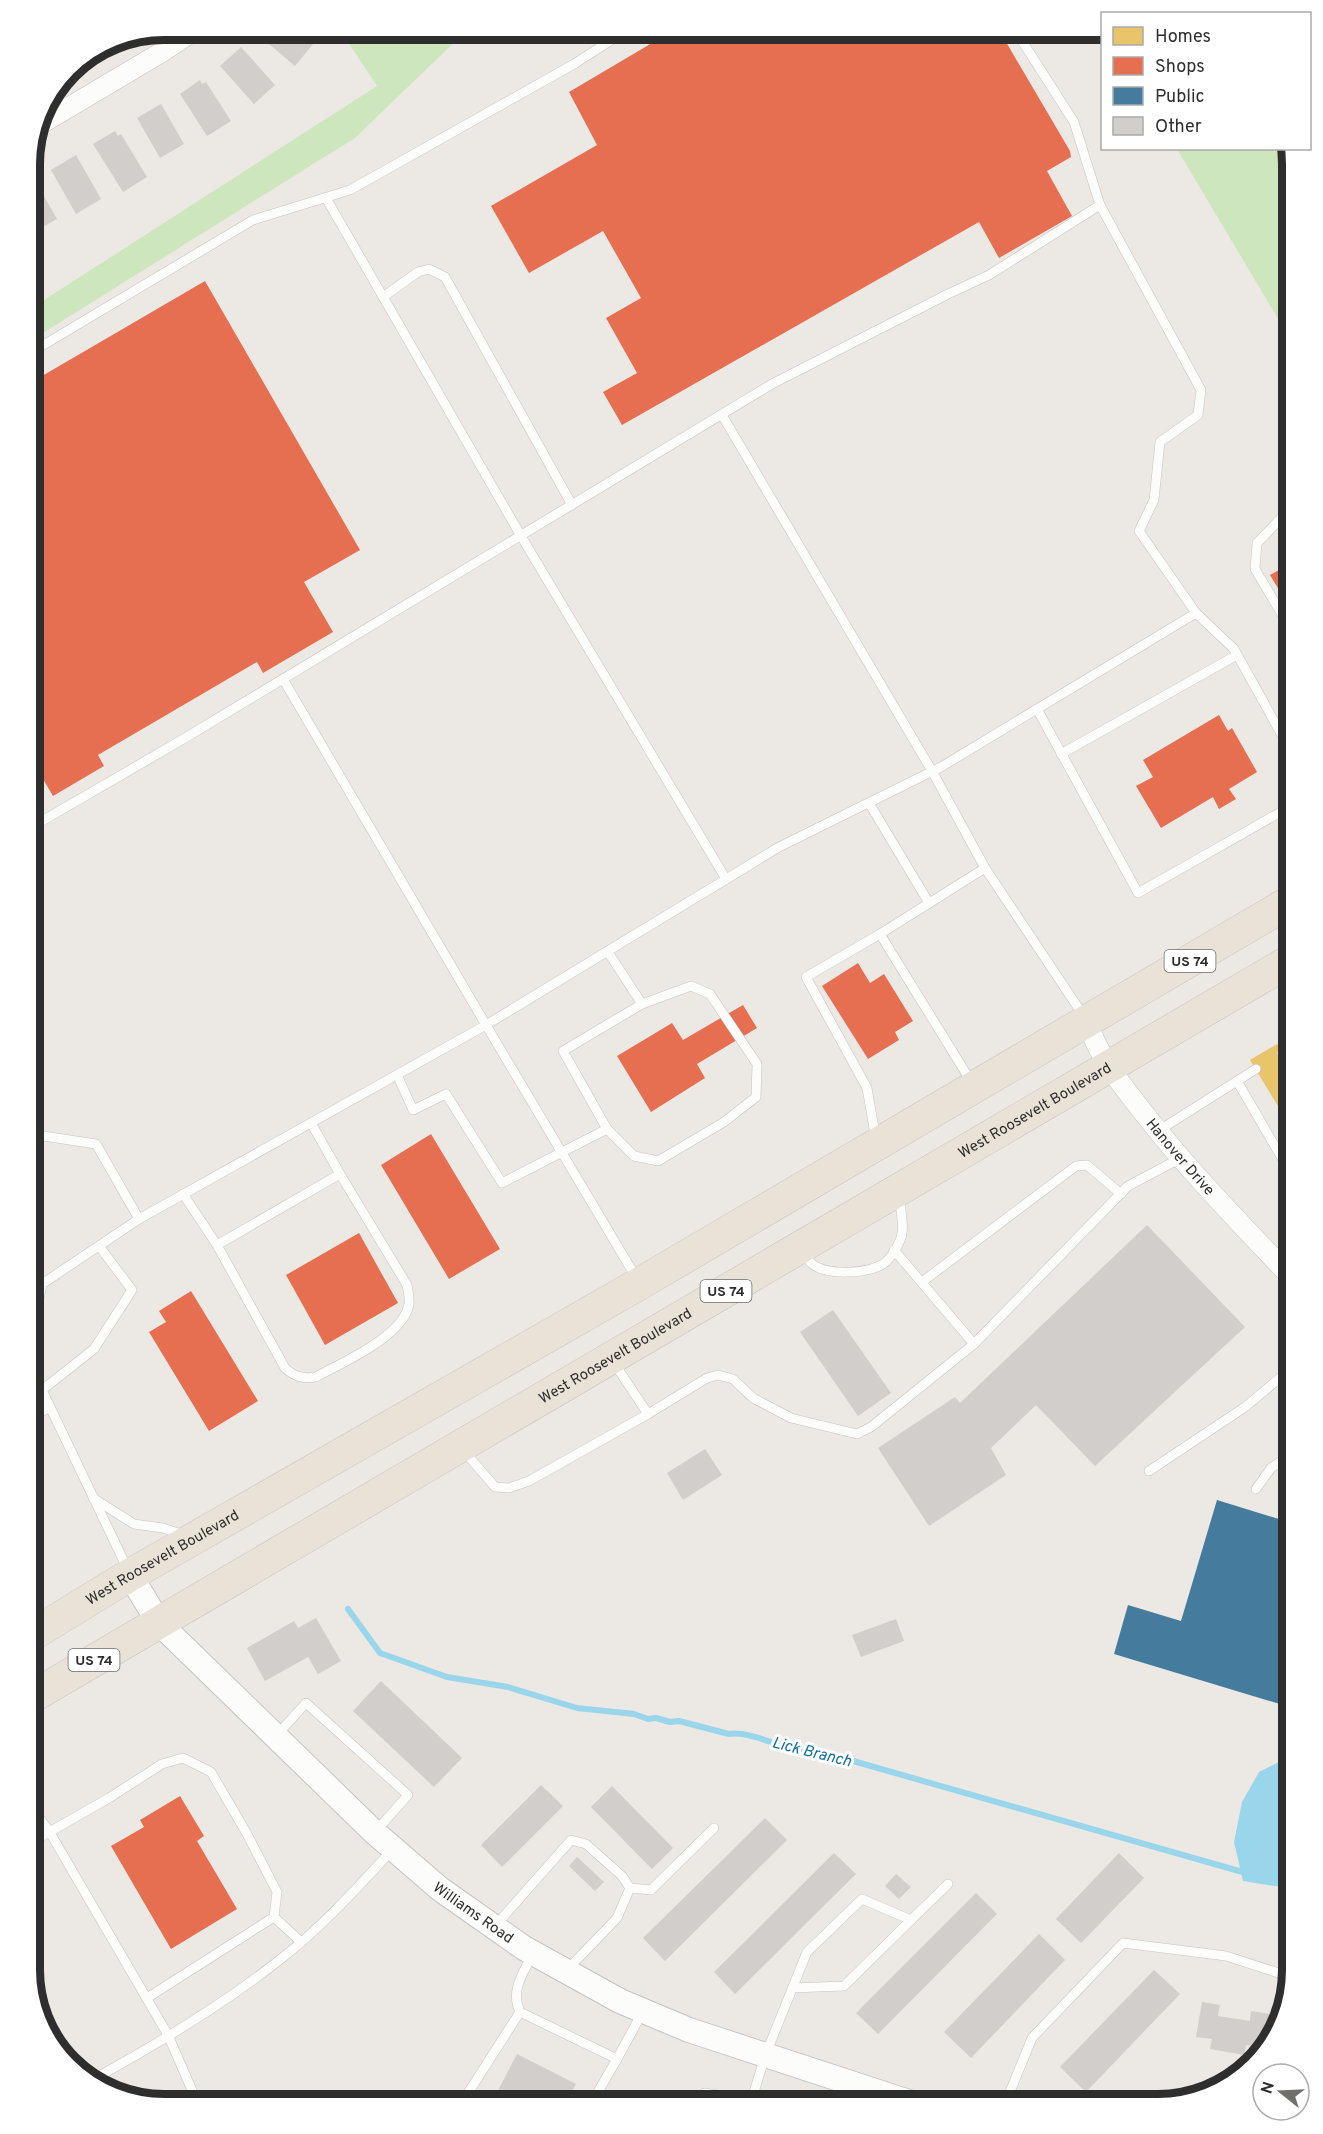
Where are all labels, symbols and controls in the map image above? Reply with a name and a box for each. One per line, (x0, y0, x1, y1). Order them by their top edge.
legend (1101, 12, 1311, 150)
text: Homes (1155, 26, 1211, 49)
text: Shops (1155, 56, 1205, 79)
text: Public (1155, 86, 1205, 109)
text: Other (1155, 116, 1202, 139)
road number: US 74 (1164, 950, 1216, 972)
street label: West Roosevelt Boulevard (955, 1059, 1115, 1164)
street label: Hanover Drive (1141, 1115, 1218, 1200)
road number: US 74 (700, 1280, 752, 1302)
street label: West Roosevelt Boulevard (536, 1305, 696, 1409)
street label: West Roosevelt Boulevard (83, 1507, 243, 1611)
road number: US 74 (68, 1649, 119, 1671)
water label: Lick Branch (770, 1733, 854, 1773)
street label: Williams Road (429, 1879, 517, 1949)
north arrow (1251, 2062, 1311, 2122)
text: N (1257, 2079, 1280, 2097)

